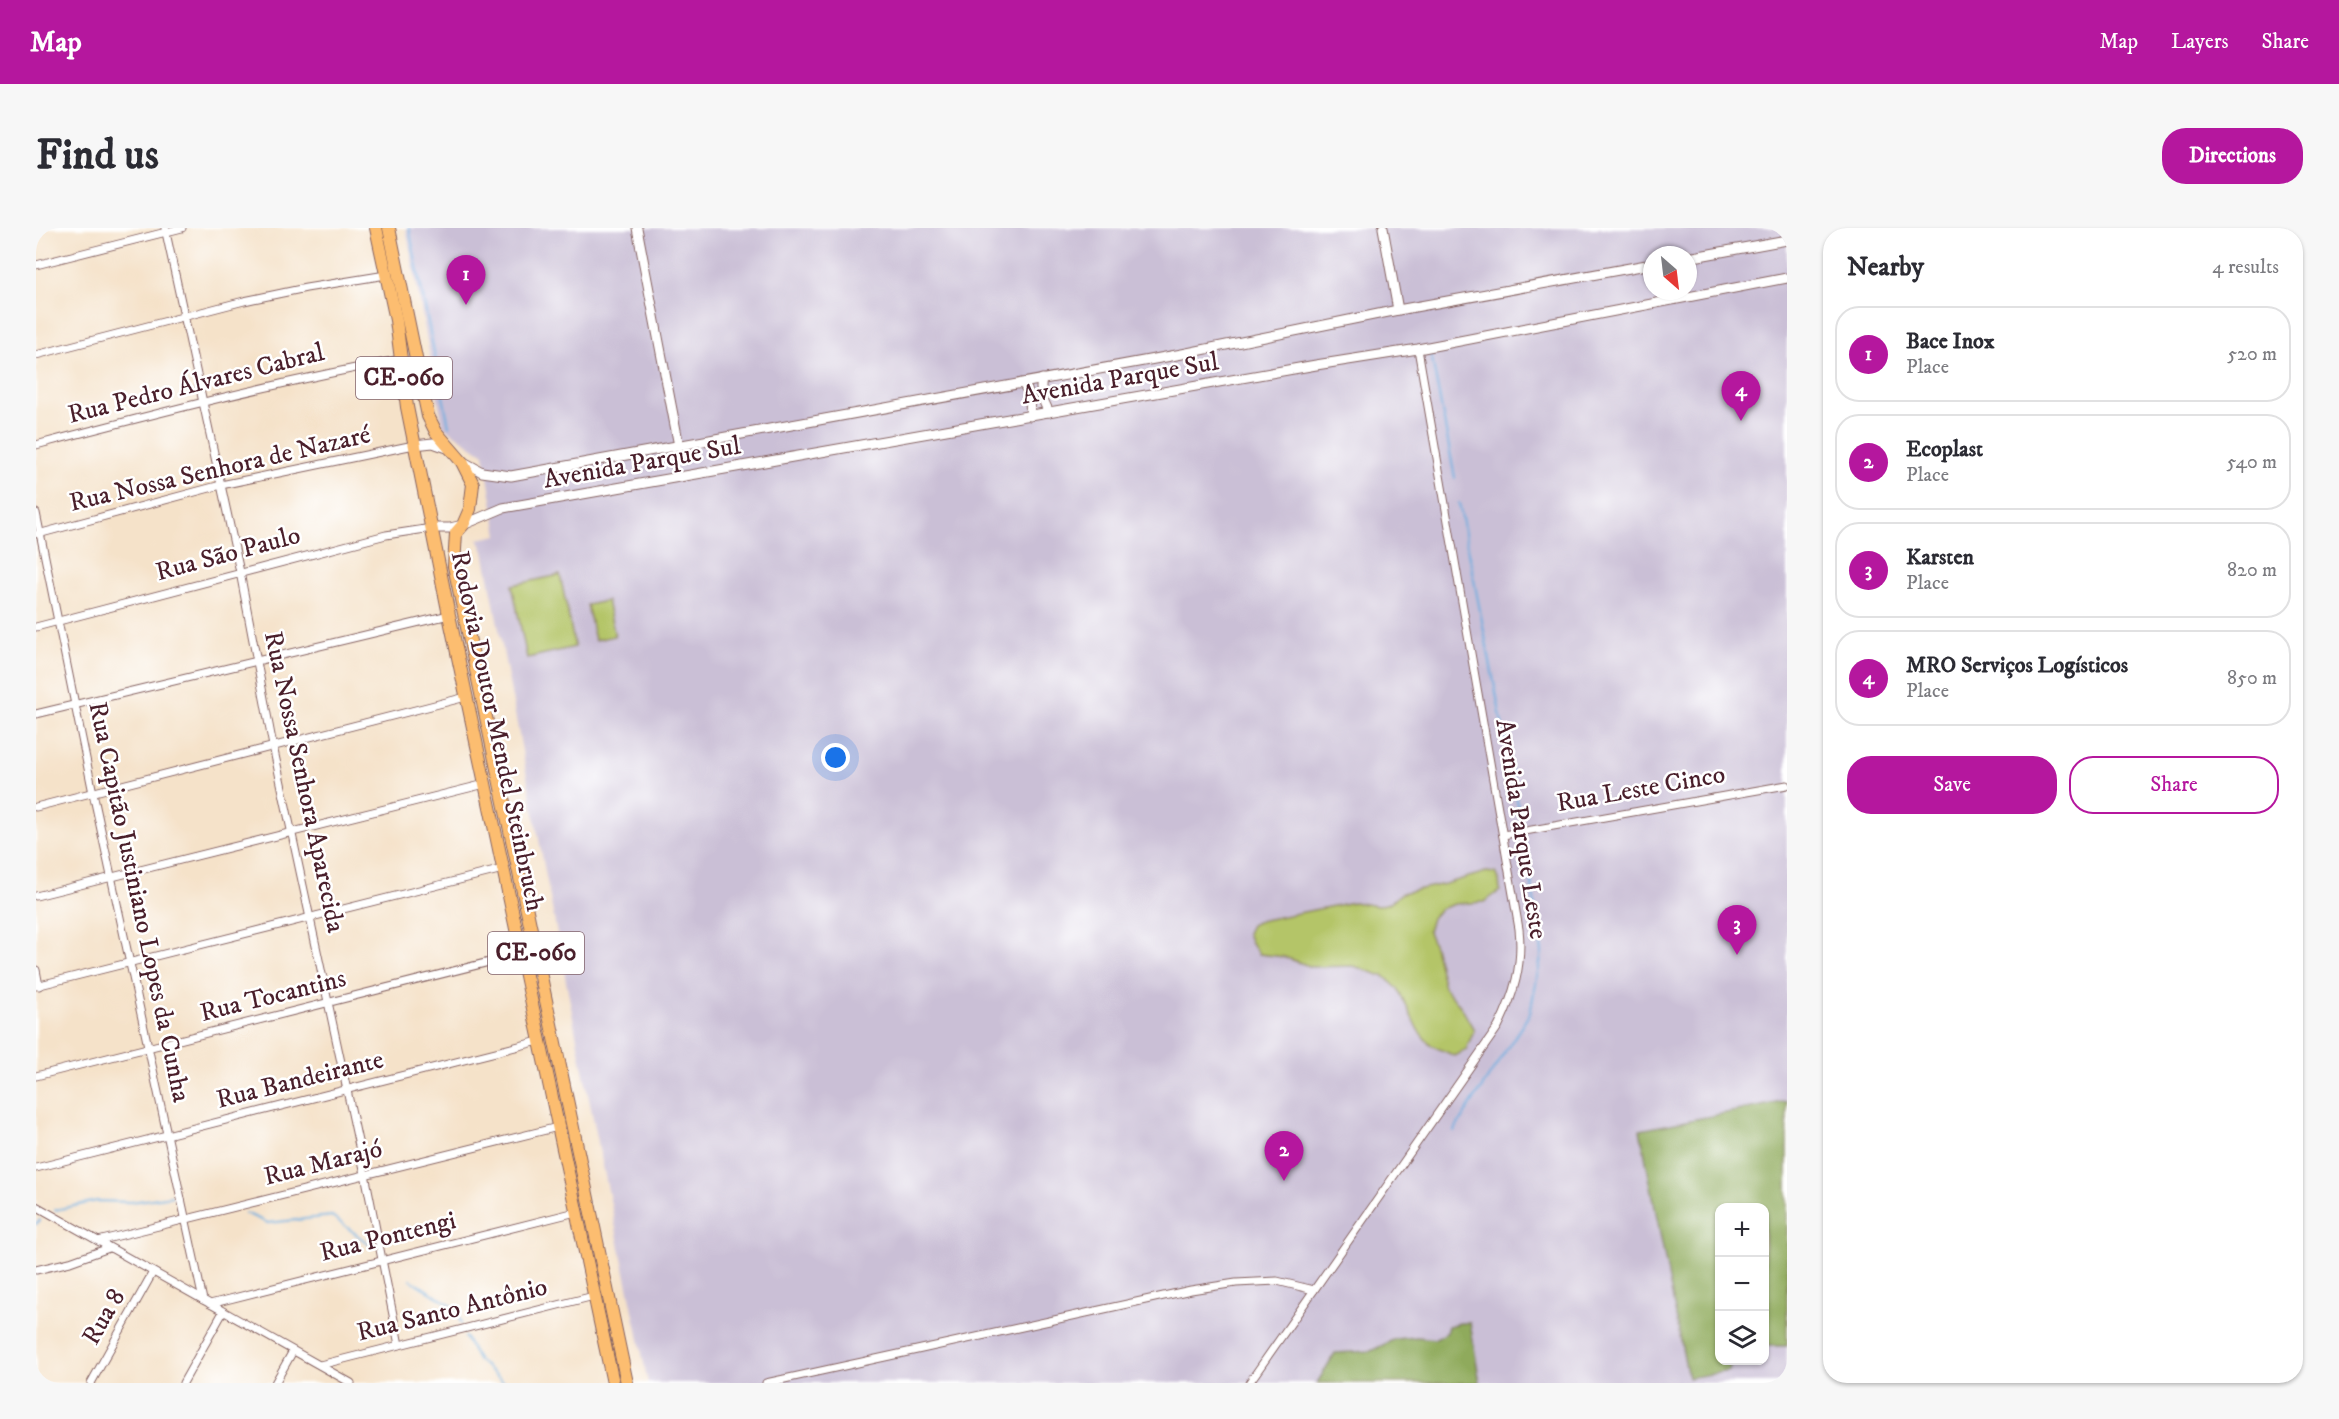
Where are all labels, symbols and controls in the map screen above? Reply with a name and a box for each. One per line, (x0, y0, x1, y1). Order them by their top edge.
text: Map (30, 25, 82, 60)
text: Map (2099, 29, 2138, 55)
text: Layers (2171, 29, 2229, 55)
text: Share (2262, 29, 2309, 55)
button: Directions (2162, 128, 2303, 184)
text: Find us (36, 130, 159, 182)
north arrow (1643, 246, 1697, 300)
text: Nearby (1847, 251, 1924, 284)
text: 4 results (2212, 255, 2279, 280)
pin: 1 (446, 256, 486, 305)
text: Bace Inox (1906, 328, 1995, 355)
street label: Rua Pedro Álvares Cabral (64, 335, 328, 432)
text: 1 (1865, 342, 1872, 367)
text: 520 m (2227, 342, 2277, 367)
street label: Avenida Parque Sul (1019, 345, 1221, 413)
text: Place (1906, 355, 1949, 380)
road number: CE-060 (356, 357, 452, 399)
pin: 4 (1722, 372, 1760, 421)
street label: Rua Nossa Senhora de Nazaré (66, 418, 374, 520)
street label: Avenida Parque Sul (541, 429, 743, 497)
text: Ecoplast (1906, 436, 1983, 463)
text: 2 (1864, 450, 1873, 475)
text: 540 m (2227, 450, 2277, 475)
text: Place (1906, 463, 1949, 488)
street label: Rua São Paulo (152, 519, 304, 589)
text: Karsten (1906, 544, 1974, 571)
street label: Rodovia Doutor Mendel Steinbruch (443, 548, 551, 915)
text: 3 (1865, 558, 1872, 583)
text: 820 m (2227, 558, 2277, 583)
text: Place (1906, 571, 1949, 596)
street label: Rua Nossa Senhora Aparecida (256, 628, 352, 936)
text: MRO Serviços Logísticos (1906, 652, 2128, 679)
text: 4 (1863, 666, 1874, 691)
text: 850 m (2227, 666, 2277, 691)
text: Place (1906, 679, 1949, 704)
street label: Rua Capitão Justiniano Lopes da Cunha (80, 699, 198, 1105)
street label: Avenida Parque Leste (1487, 716, 1555, 942)
your location (821, 743, 850, 772)
button: Save (1847, 756, 2057, 814)
button: Share (2069, 756, 2279, 814)
street label: Rua Leste Cinco (1554, 758, 1728, 820)
pin: 3 (1718, 906, 1756, 955)
road number: CE-060 (488, 932, 584, 974)
street label: Rua Tocantins (197, 962, 349, 1030)
street label: Rua Bandeirante (213, 1043, 387, 1117)
street label: Rua Marajó (260, 1132, 386, 1194)
pin: 2 (1264, 1132, 1304, 1181)
map controls (1715, 1203, 1769, 1365)
button: + (1715, 1203, 1769, 1257)
street label: Rua Pontengi (316, 1204, 460, 1270)
button: − (1715, 1257, 1769, 1311)
street label: Rua Santo Antônio (353, 1270, 551, 1350)
street label: Rua 8 (75, 1283, 133, 1351)
button: layers (1715, 1311, 1769, 1365)

